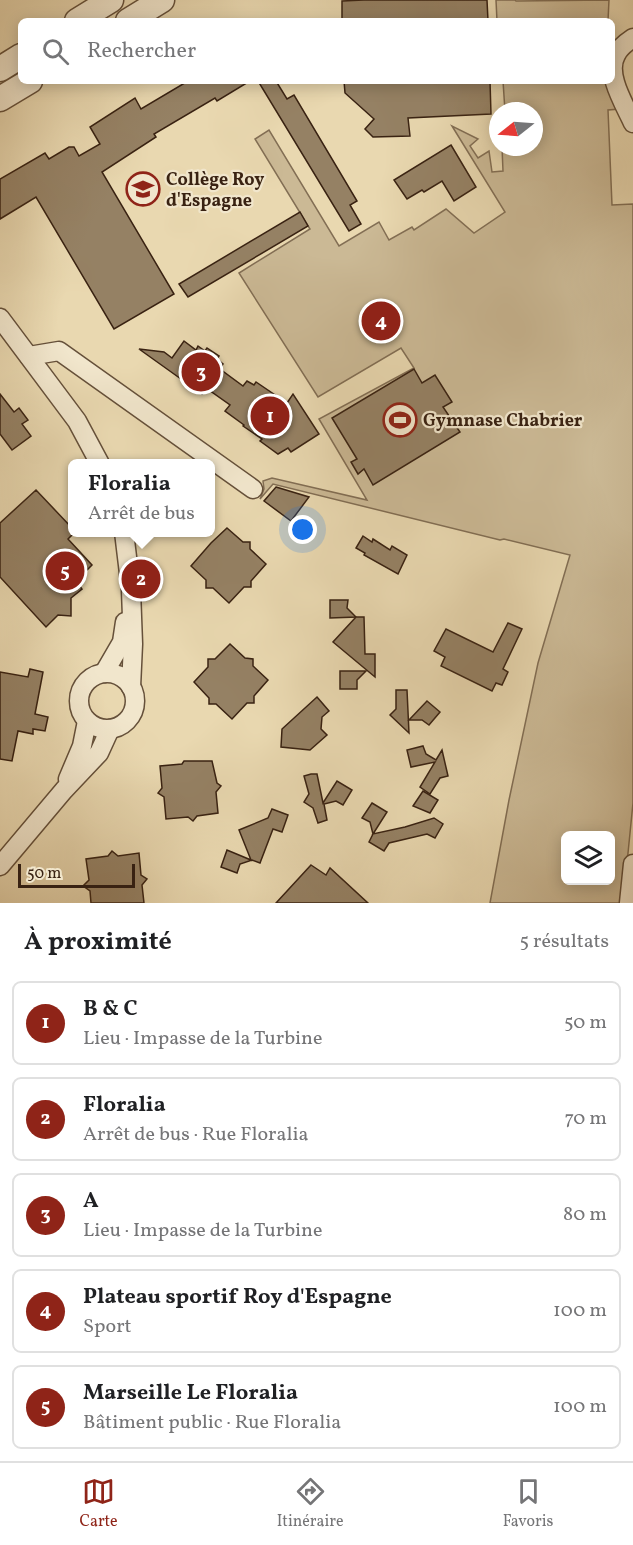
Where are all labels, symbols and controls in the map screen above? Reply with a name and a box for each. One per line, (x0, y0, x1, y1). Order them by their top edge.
search box (18, 18, 615, 84)
icon: search (39, 35, 72, 68)
text: Rechercher (87, 36, 196, 67)
north arrow (489, 102, 543, 156)
place label: Collège Roy d'Espagne (166, 168, 264, 214)
school or university icon: Collège Roy d'Espagne (125, 171, 161, 207)
pin: 4 (362, 298, 400, 344)
pin: 3 (182, 350, 220, 394)
pin: 1 (250, 394, 290, 438)
sports icon: Gymnase Chabrier (382, 402, 418, 438)
place label: Gymnase Chabrier (423, 409, 583, 434)
popup (68, 459, 215, 537)
text: Floralia (88, 469, 171, 500)
text: Arrêt de bus (88, 500, 195, 528)
your location (288, 515, 317, 544)
pin: 5 (46, 548, 84, 594)
pin: 2 (122, 556, 160, 602)
map controls (561, 831, 615, 885)
button: layers (561, 831, 615, 885)
scale bar (18, 861, 135, 888)
text: 50 m (27, 863, 61, 885)
text: À proximité (24, 924, 172, 960)
text: 5 résultats (519, 928, 609, 956)
text: B & C (83, 994, 138, 1025)
text: 1 (41, 1009, 50, 1037)
text: 50 m (564, 1009, 607, 1037)
text: Lieu · Impasse de la Turbine (83, 1025, 323, 1053)
text: Floralia (83, 1090, 166, 1121)
text: 2 (40, 1105, 51, 1133)
text: 70 m (564, 1105, 607, 1133)
text: Arrêt de bus · Rue Floralia (83, 1121, 308, 1149)
text: A (83, 1186, 99, 1217)
text: 3 (40, 1201, 51, 1229)
text: 80 m (563, 1201, 607, 1229)
text: Lieu · Impasse de la Turbine (83, 1217, 323, 1245)
text: Plateau sportif Roy d'Espagne (83, 1282, 392, 1313)
text: 4 (39, 1297, 52, 1325)
text: 100 m (553, 1297, 607, 1325)
text: Sport (83, 1313, 132, 1341)
text: Marseille Le Floralia (83, 1378, 298, 1409)
text: 5 (41, 1393, 50, 1421)
text: 100 m (553, 1393, 607, 1421)
text: Bâtiment public · Rue Floralia (83, 1409, 341, 1437)
tab: Carte (79, 1475, 118, 1533)
tab: Itinéraire (277, 1475, 344, 1533)
tab: Favoris (503, 1475, 553, 1533)

